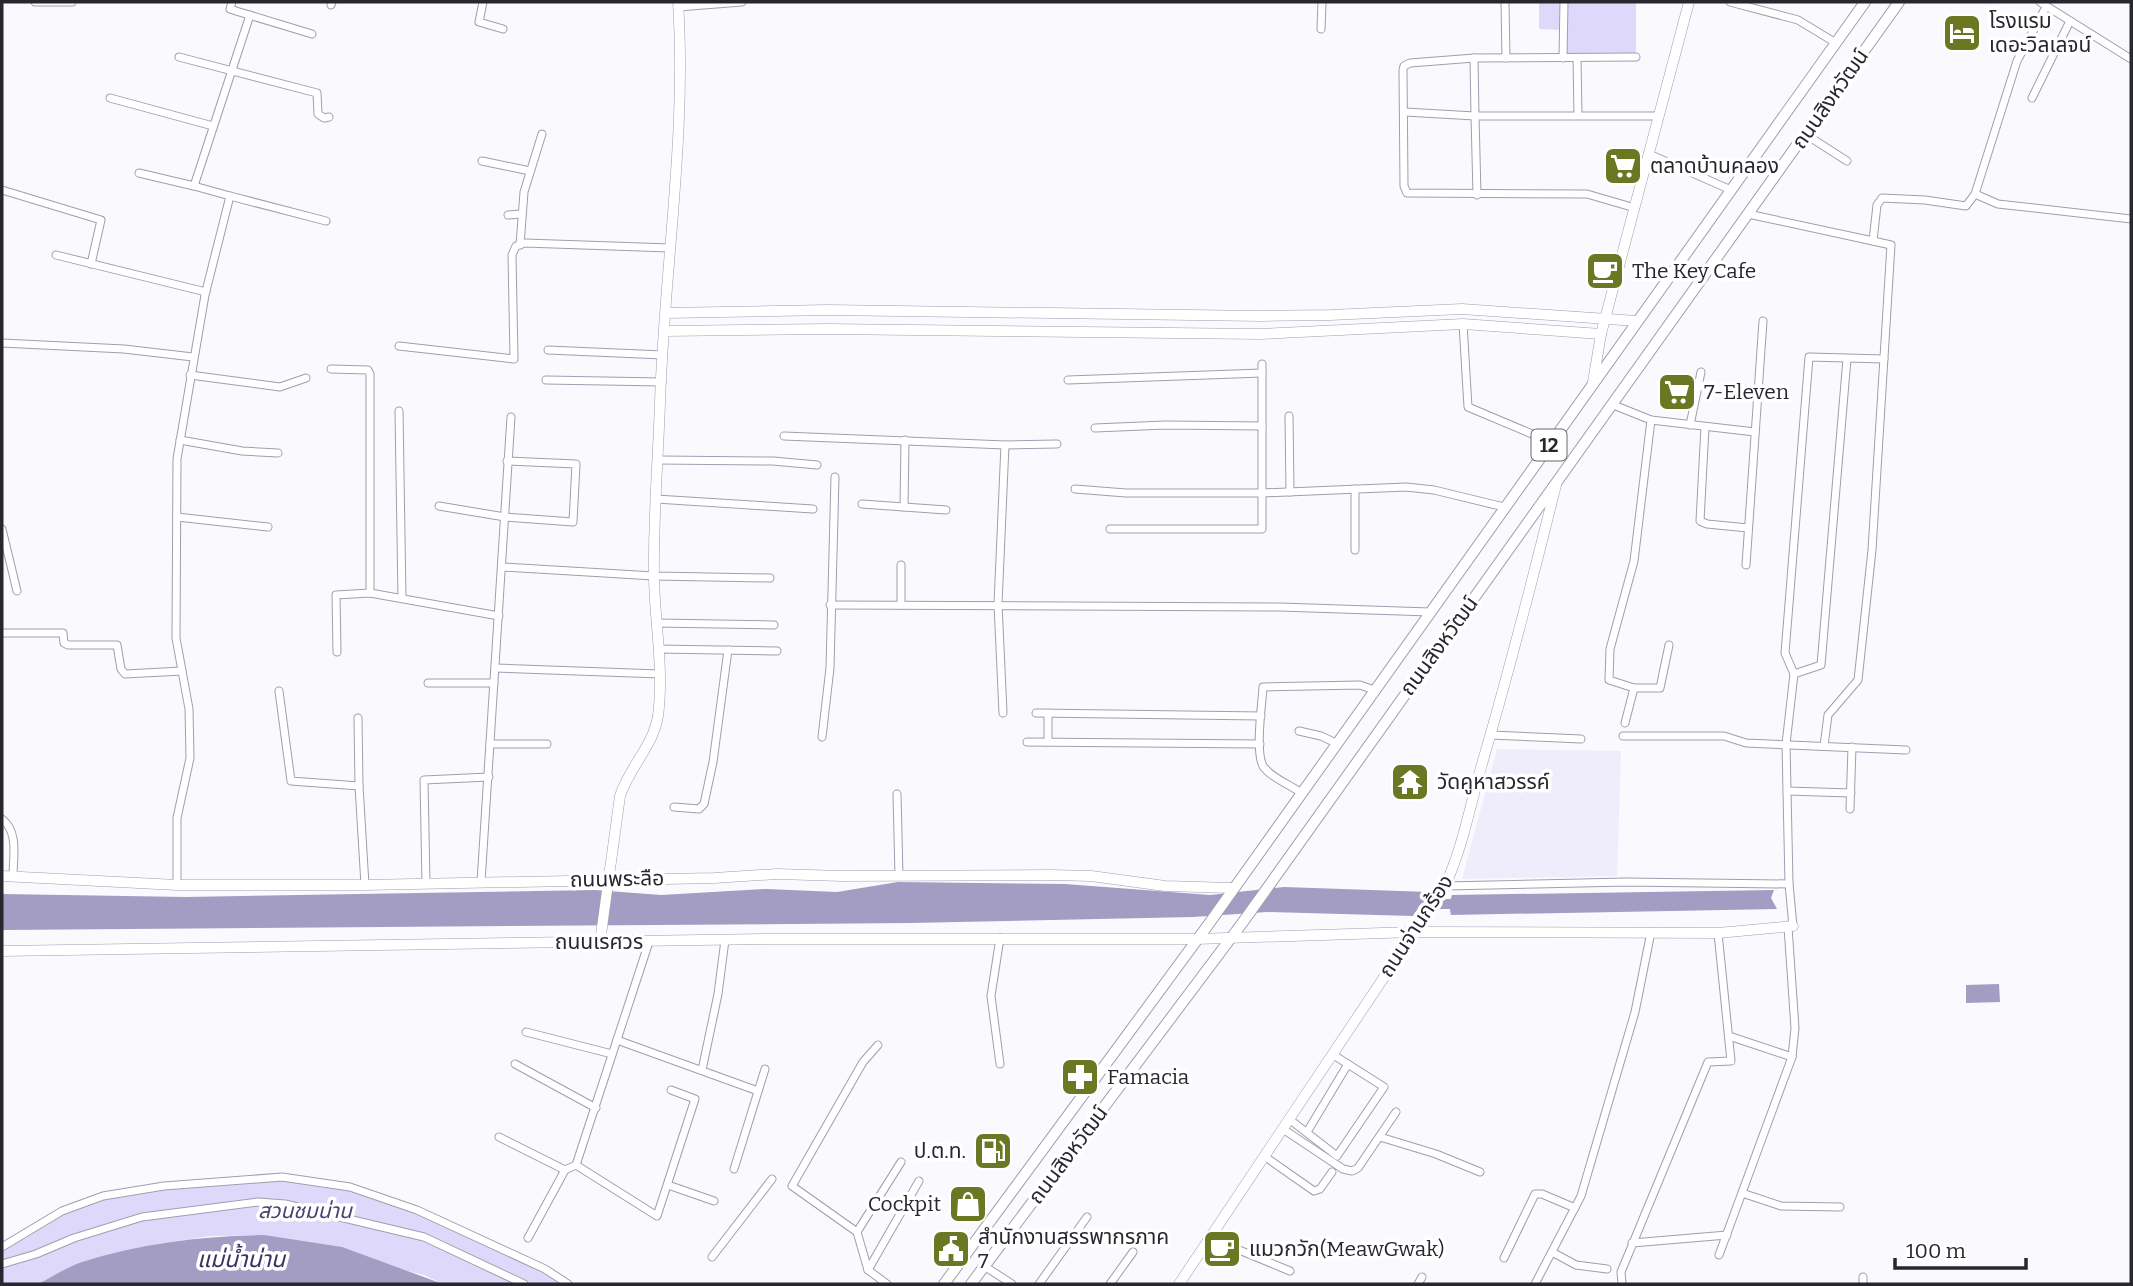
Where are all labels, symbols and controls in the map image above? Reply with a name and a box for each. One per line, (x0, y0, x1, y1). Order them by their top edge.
place label: โรงแรม เดอะวิลเลจน์ (1989, 8, 2091, 58)
hotel icon: โรงแรม เดอะวิลเลจน์ (1941, 12, 1983, 54)
street label: ถนนสิงหวัฒน์ (1786, 44, 1874, 154)
supermarket icon: ตลาดบ้านคลอง (1602, 145, 1644, 187)
place label: ตลาดบ้านคลอง (1650, 153, 1779, 179)
cafe icon: The Key Cafe (1584, 250, 1626, 292)
place label: The Key Cafe (1632, 258, 1756, 284)
supermarket icon: 7-Eleven (1656, 371, 1698, 413)
place label: 7-Eleven (1704, 379, 1789, 405)
road number: 12 (1532, 430, 1566, 460)
street label: ถนนสิงหวัฒน์ (1394, 591, 1484, 701)
temple icon: วัดคูหาสวรรค์ (1389, 761, 1431, 803)
place label: วัดคูหาสวรรค์ (1437, 769, 1550, 795)
street label: ถนนพระลือ (570, 865, 664, 893)
street label: ถนนจ่านกร้อง (1373, 870, 1459, 982)
street label: ถนนเรศวร (555, 929, 643, 955)
pharmacy icon: Famacia (1059, 1056, 1101, 1098)
place label: Famacia (1107, 1064, 1190, 1090)
street label: ถนนสิงหวัฒน์ (1023, 1101, 1113, 1209)
fuel station icon: ป.ต.ท. (972, 1130, 1014, 1172)
place label: ป.ต.ท. (914, 1138, 966, 1164)
shop icon: Cockpit (947, 1183, 989, 1225)
place label: Cockpit (868, 1191, 941, 1217)
park label: สวนชมน่าน (258, 1198, 353, 1224)
place label: สำนักงานสรรพากรภาค 7 (978, 1224, 1169, 1274)
scale bar (1895, 1226, 2026, 1270)
public building icon: สำนักงานสรรพากรภาค 7 (930, 1228, 972, 1270)
cafe icon: แมวกวัก(MeawGwak) (1201, 1228, 1243, 1270)
place label: แมวกวัก(MeawGwak) (1249, 1236, 1445, 1262)
text: 100 m (1906, 1238, 1966, 1264)
water label: แม่น้ำน่าน (197, 1243, 287, 1273)

